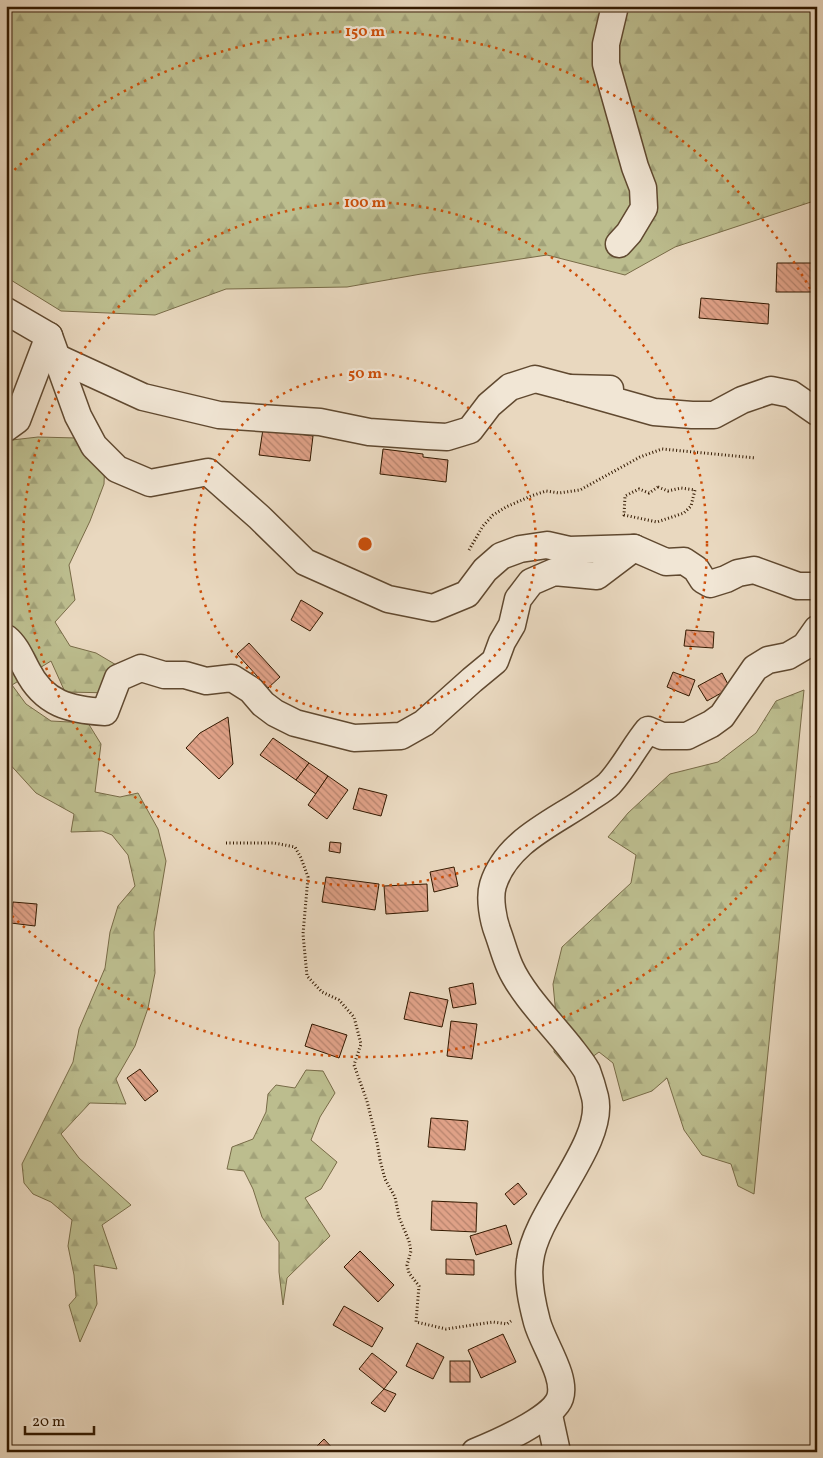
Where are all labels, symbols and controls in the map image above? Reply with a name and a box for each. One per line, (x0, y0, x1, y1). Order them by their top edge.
text: 150 m (345, 22, 385, 43)
text: 100 m (344, 193, 387, 214)
text: 50 m (348, 364, 382, 385)
centre of rings (356, 535, 374, 553)
scale bar (25, 1403, 94, 1435)
text: 20 m (32, 1412, 65, 1433)

